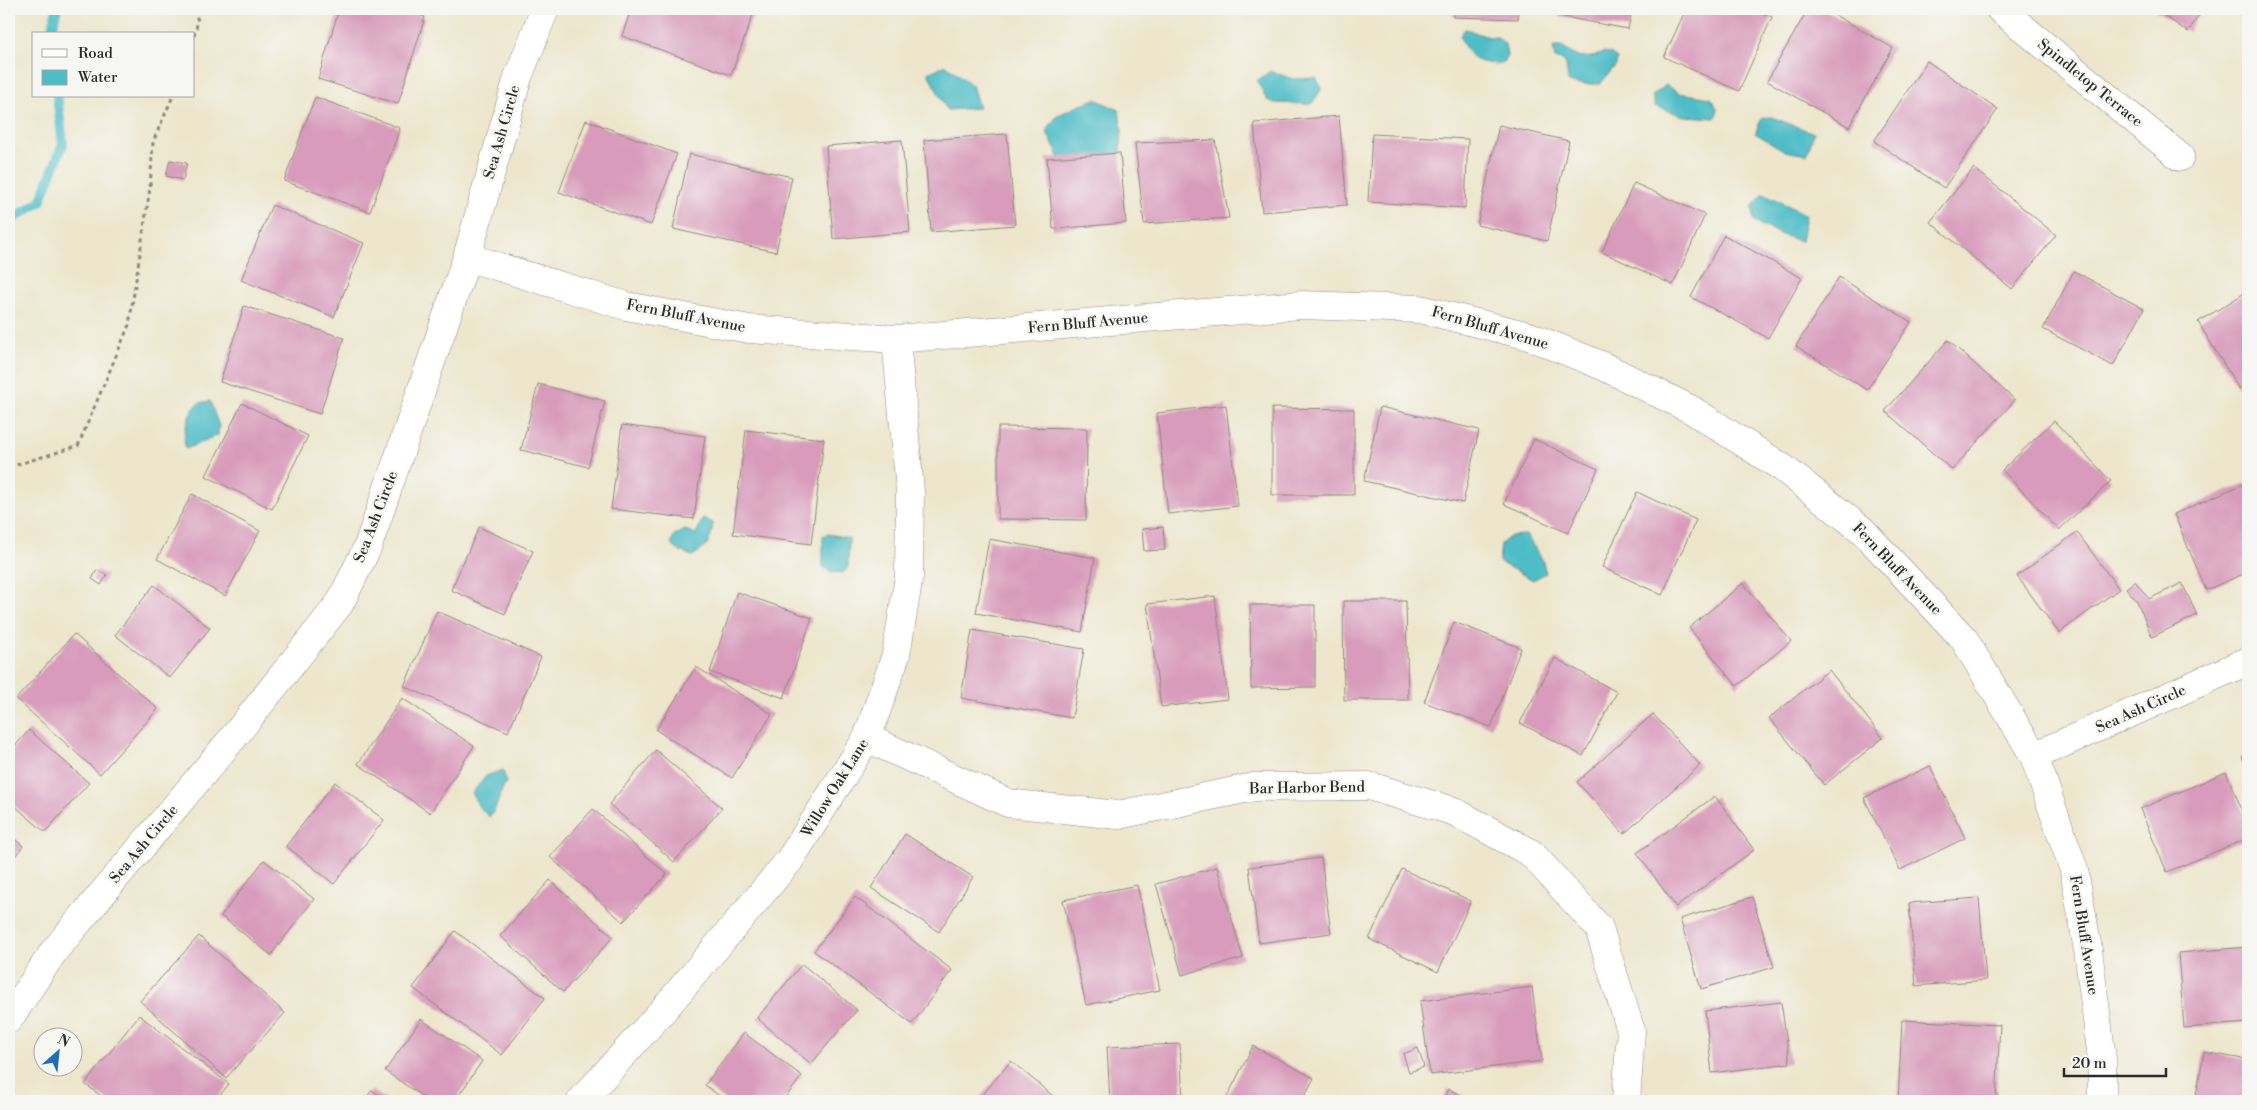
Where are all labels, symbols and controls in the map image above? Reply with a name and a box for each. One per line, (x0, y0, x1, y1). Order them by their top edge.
legend (32, 32, 195, 98)
street label: Spindletop Terrace (2034, 35, 2146, 131)
text: Road (78, 44, 113, 63)
text: Water (77, 68, 118, 87)
street label: Sea Ash Circle (480, 83, 524, 181)
street label: Fern Bluff Avenue (625, 295, 747, 337)
street label: Fern Bluff Avenue (1429, 302, 1551, 354)
street label: Fern Bluff Avenue (1027, 308, 1149, 338)
street label: Sea Ash Circle (350, 468, 402, 566)
street label: Fern Bluff Avenue (1848, 519, 1946, 619)
street label: Sea Ash Circle (2093, 681, 2189, 737)
street label: Willow Oak Lane (797, 735, 873, 842)
street label: Bar Harbor Bend (1248, 777, 1366, 799)
street label: Sea Ash Circle (106, 801, 182, 887)
street label: Fern Bluff Avenue (2065, 874, 2103, 996)
north arrow (32, 1028, 82, 1078)
text: N (54, 1031, 72, 1052)
scale bar (2064, 1045, 2167, 1077)
text: 20 m (2072, 1054, 2107, 1073)

